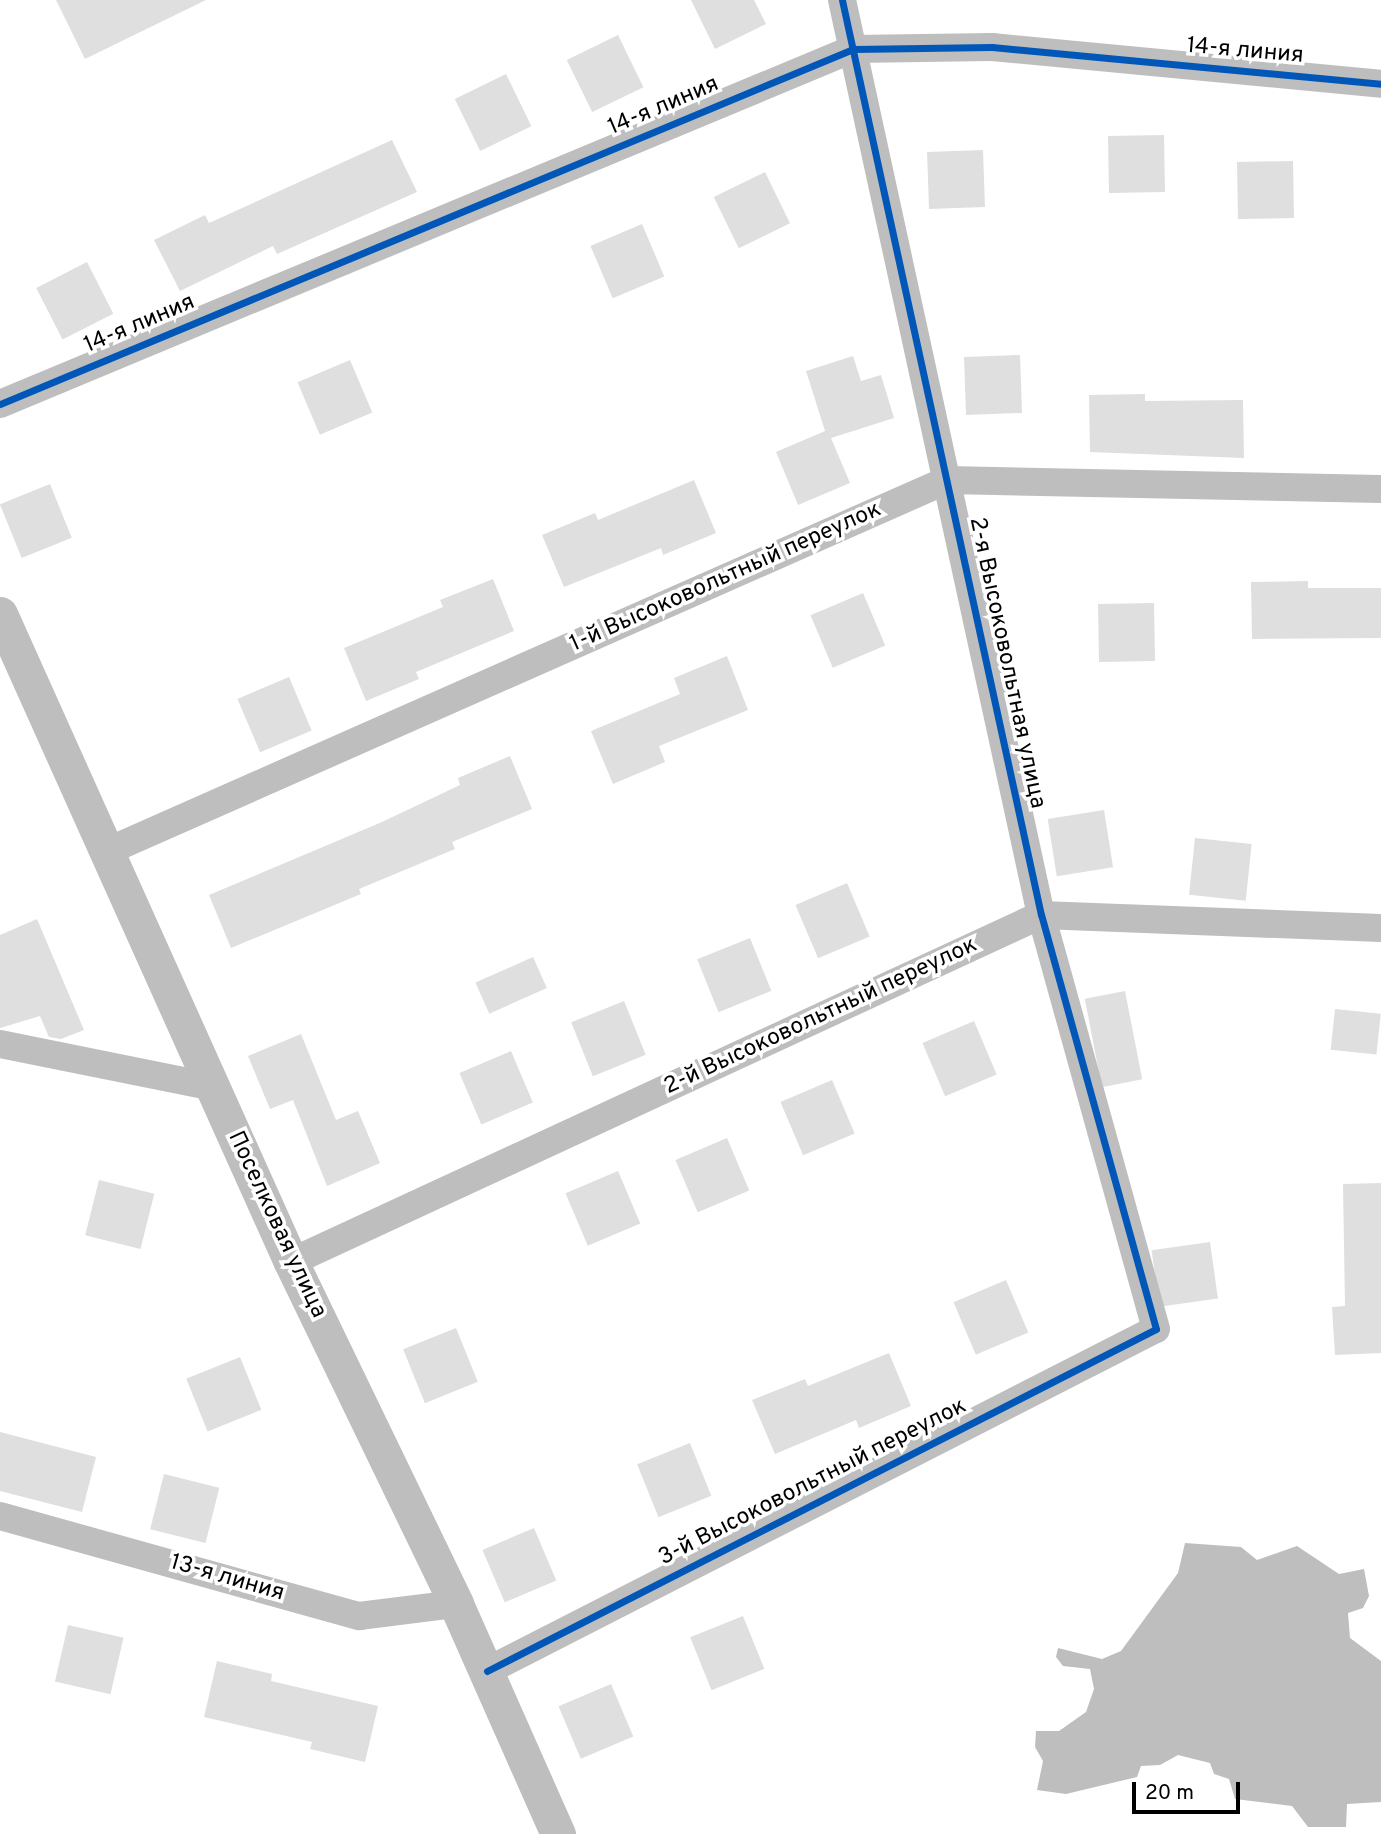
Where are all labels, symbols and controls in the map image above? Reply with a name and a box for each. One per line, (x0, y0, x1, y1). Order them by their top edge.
street label: 14-я линия (1185, 33, 1305, 71)
street label: 14-я линия (605, 71, 723, 143)
street label: 14-я линия (81, 289, 199, 361)
street label: 1-й Высоковольтный переулок (566, 497, 886, 659)
street label: 2-я Высоковольтная улица (962, 515, 1050, 811)
street label: 2-й Высоковольтный переулок (660, 932, 982, 1102)
street label: Поселковая улица (221, 1127, 331, 1323)
street label: 3-й Высоковольтный переулок (654, 1393, 972, 1573)
street label: 13-я линия (167, 1550, 287, 1608)
scale bar (1136, 1768, 1244, 1812)
text: 20 m (1145, 1780, 1194, 1807)

